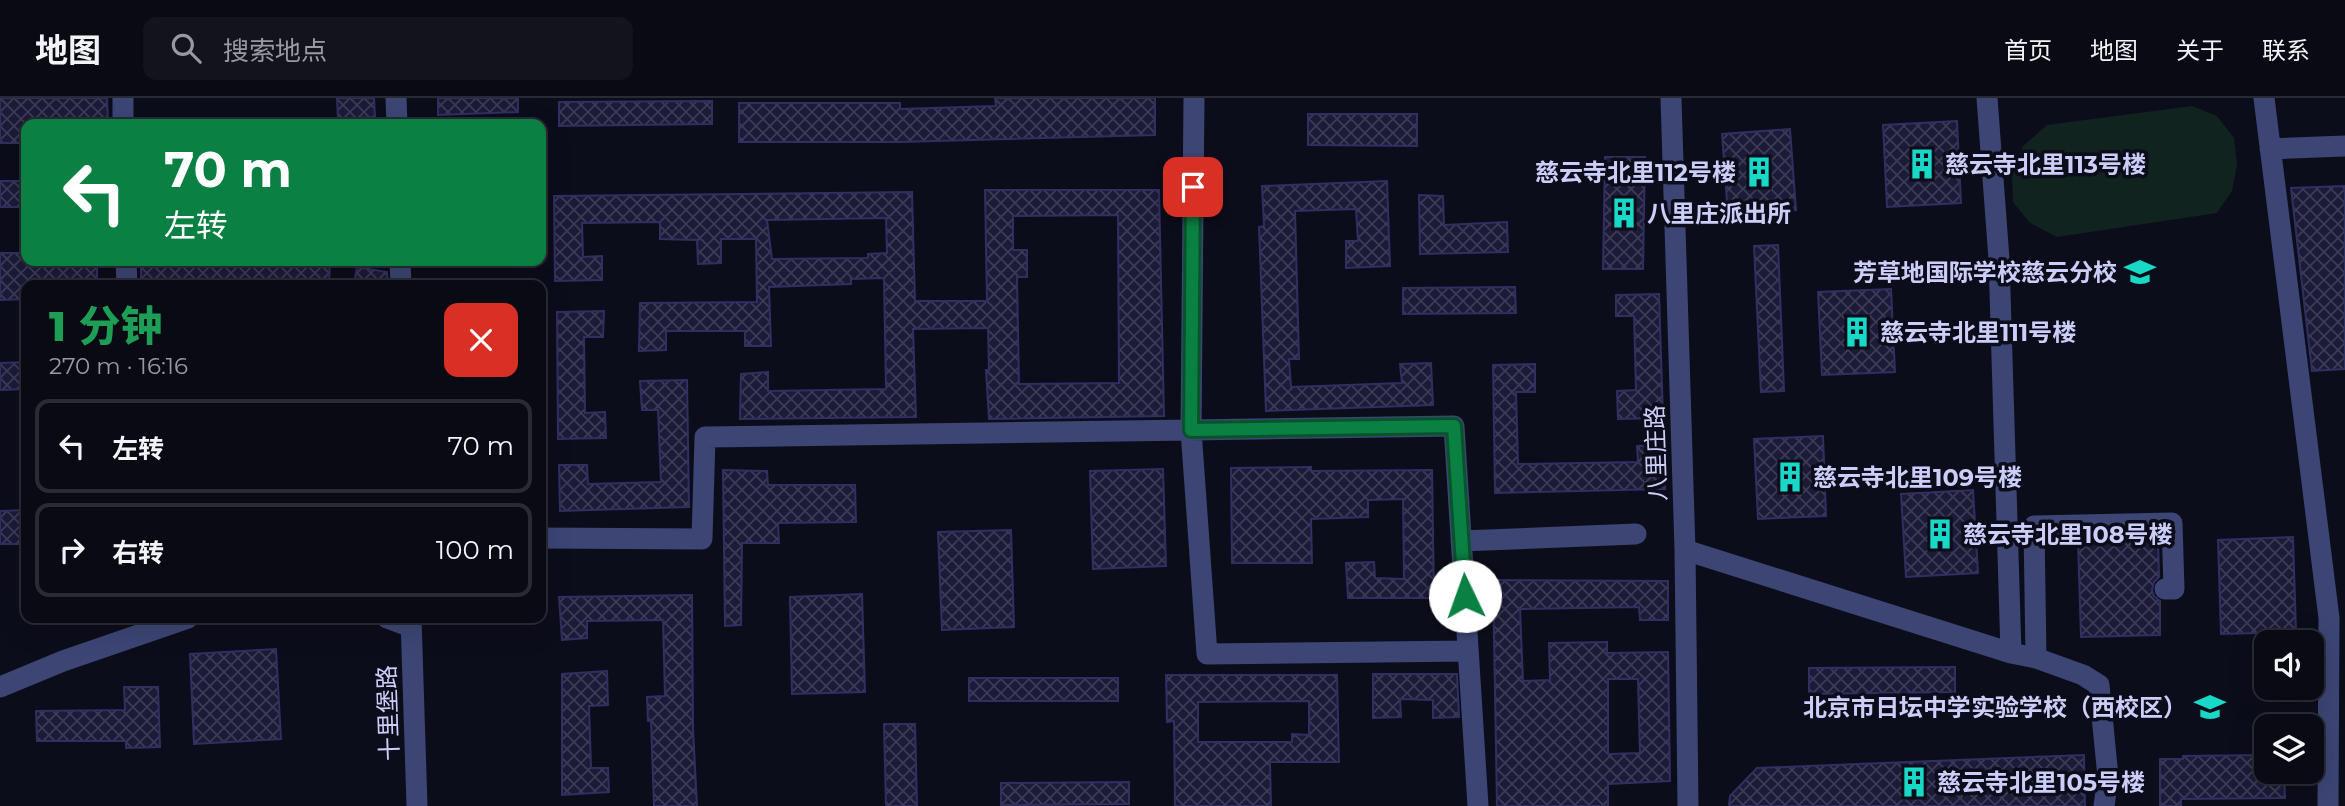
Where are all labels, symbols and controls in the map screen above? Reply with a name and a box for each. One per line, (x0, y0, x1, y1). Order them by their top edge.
search box (143, 17, 633, 80)
icon: search (167, 29, 205, 67)
text: 地图 (35, 30, 101, 70)
text: 搜索地点 (223, 35, 327, 67)
text: 首页 (2004, 36, 2052, 65)
text: 地图 (2090, 36, 2138, 65)
text: 关于 (2176, 36, 2224, 65)
text: 联系 (2262, 36, 2310, 65)
text: 70 m (164, 140, 292, 199)
icon: left (49, 147, 140, 238)
building icon: 慈云寺北里113号楼 (1905, 147, 1939, 181)
place label: 慈云寺北里113号楼 (1945, 150, 2146, 179)
building icon: 慈云寺北里112号楼 (1742, 155, 1776, 189)
pin (1163, 157, 1223, 217)
place label: 慈云寺北里112号楼 (1535, 158, 1736, 187)
icon: arrive (1174, 168, 1212, 206)
building icon: 八里庄派出所 (1607, 196, 1641, 230)
place label: 八里庄派出所 (1647, 199, 1791, 228)
text: 左转 (164, 206, 228, 245)
school or university icon: 芳草地国际学校慈云分校 (2123, 255, 2157, 289)
place label: 芳草地国际学校慈云分校 (1853, 258, 2117, 287)
text: 1 分钟 (49, 300, 162, 352)
button: close (444, 303, 518, 377)
building icon: 慈云寺北里111号楼 (1840, 315, 1874, 349)
place label: 慈云寺北里111号楼 (1880, 318, 2076, 347)
text: 270 m · 16:16 (49, 352, 188, 380)
street label: 八里庄路 (1640, 405, 1672, 501)
icon: left (53, 427, 91, 465)
text: 70 m (448, 430, 514, 462)
text: 左转 (112, 433, 164, 465)
building icon: 慈云寺北里109号楼 (1773, 460, 1807, 494)
place label: 慈云寺北里109号楼 (1813, 463, 2022, 492)
building icon: 慈云寺北里108号楼 (1923, 517, 1957, 551)
place label: 慈云寺北里108号楼 (1963, 520, 2173, 549)
icon: right (53, 531, 91, 569)
text: 100 m (436, 534, 514, 566)
text: 右转 (112, 537, 164, 569)
position arrow (1428, 559, 1502, 633)
map controls (2254, 630, 2324, 784)
button: sound (2254, 630, 2324, 700)
street label: 十里堡路 (372, 665, 404, 761)
school or university icon: 北京市日坛中学实验学校（西校区） (2193, 690, 2227, 724)
place label: 北京市日坛中学实验学校（西校区） (1803, 693, 2187, 722)
button: layers (2254, 714, 2324, 784)
building icon: 慈云寺北里105号楼 (1897, 765, 1931, 799)
place label: 慈云寺北里105号楼 (1937, 768, 2145, 797)

